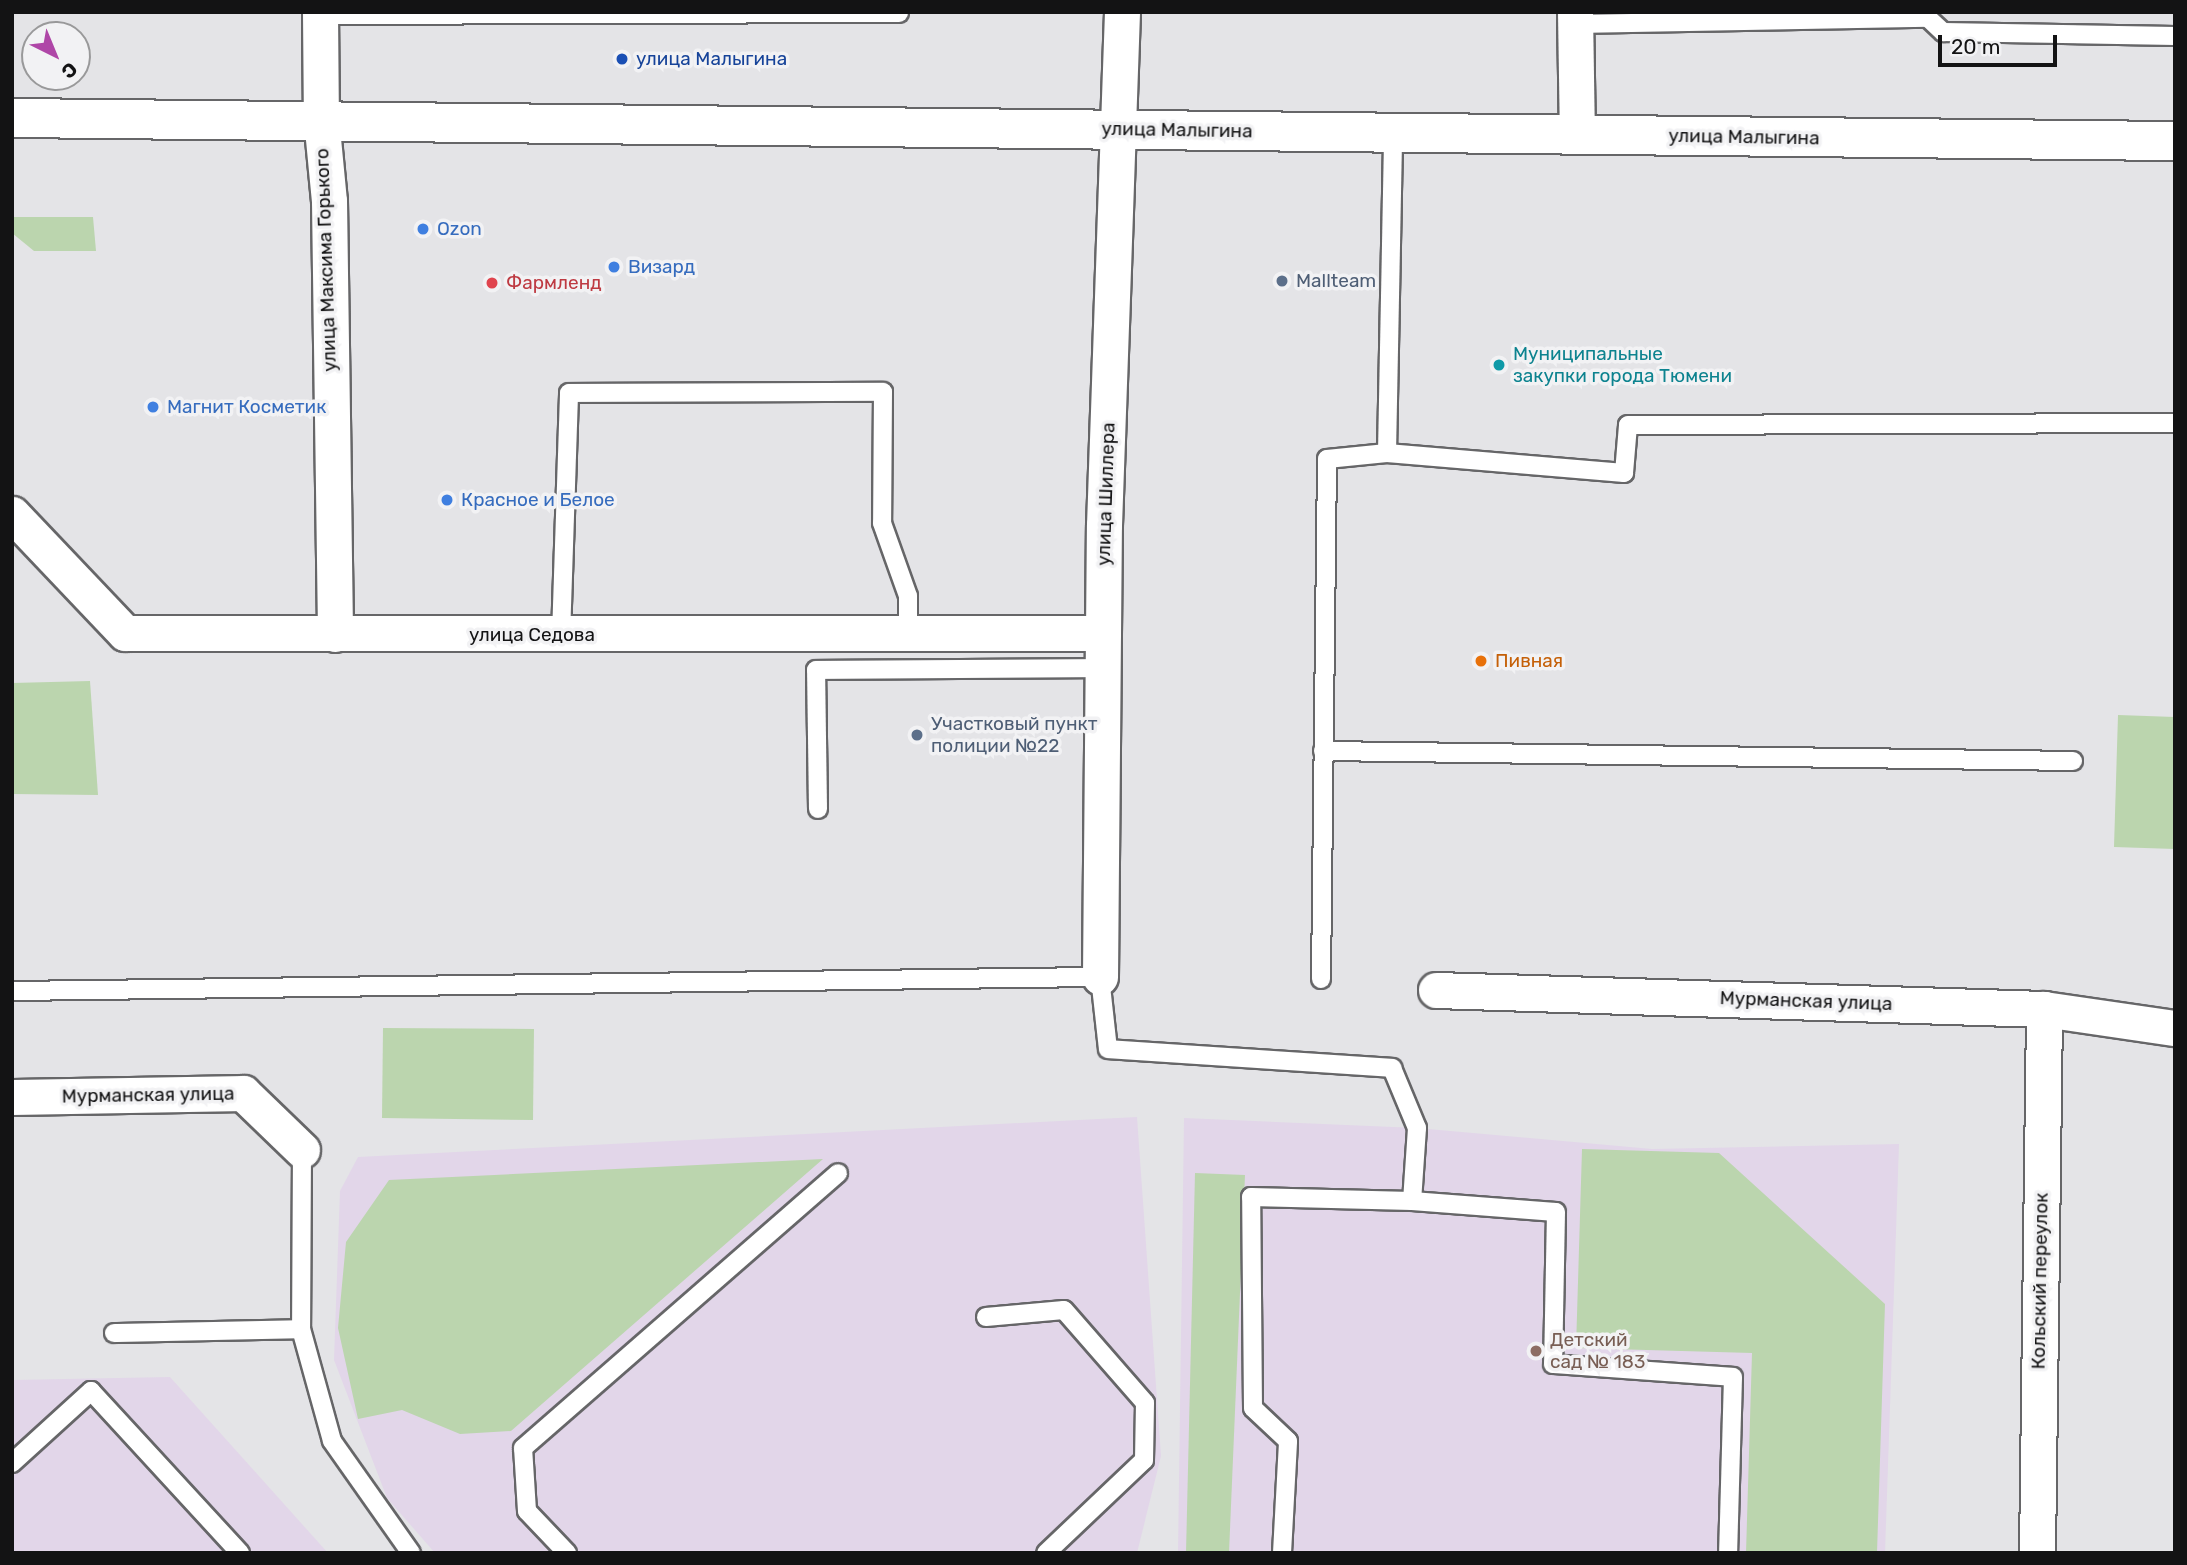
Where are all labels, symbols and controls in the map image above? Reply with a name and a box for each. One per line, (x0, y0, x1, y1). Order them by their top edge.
north arrow (21, 21, 91, 91)
scale bar (1942, 21, 2061, 65)
text: 20 m (1951, 34, 2000, 59)
place label: улица Малыгина (636, 48, 787, 70)
marker: улица Малыгина (614, 51, 630, 67)
text: С (57, 57, 82, 83)
street label: улица Малыгина (1101, 117, 1253, 143)
street label: улица Малыгина (1668, 124, 1820, 150)
street label: улица Максима Горького (311, 148, 341, 372)
place label: Ozon (437, 218, 482, 240)
marker: Ozon (415, 221, 431, 237)
place label: Визард (628, 256, 695, 278)
marker: Визард (606, 259, 622, 275)
place label: Mallteam (1296, 270, 1376, 292)
place label: Фармленд (506, 272, 602, 294)
marker: Mallteam (1274, 273, 1290, 289)
marker: Фармленд (484, 275, 500, 291)
place label: Муниципальные закупки города Тюмени (1513, 343, 1732, 387)
marker: Муниципальные закупки города Тюмени (1491, 357, 1507, 373)
place label: Магнит Косметик (167, 396, 326, 418)
marker: Магнит Косметик (145, 399, 161, 415)
street label: улица Шиллера (1092, 422, 1120, 566)
place label: Красное и Белое (461, 489, 615, 511)
marker: Красное и Белое (439, 492, 455, 508)
street label: улица Седова (469, 624, 595, 646)
place label: Пивная (1495, 650, 1563, 672)
marker: Пивная (1473, 653, 1489, 669)
place label: Участковый пункт полиции №22 (931, 713, 1097, 757)
marker: Участковый пункт полиции №22 (909, 727, 925, 743)
street label: Мурманская улица (1719, 987, 1893, 1015)
street label: Мурманская улица (61, 1082, 235, 1108)
street label: Кольский переулок (2027, 1192, 2053, 1370)
place label: Детский сад № 183 (1550, 1329, 1645, 1373)
marker: Детский сад № 183 (1528, 1343, 1544, 1359)

